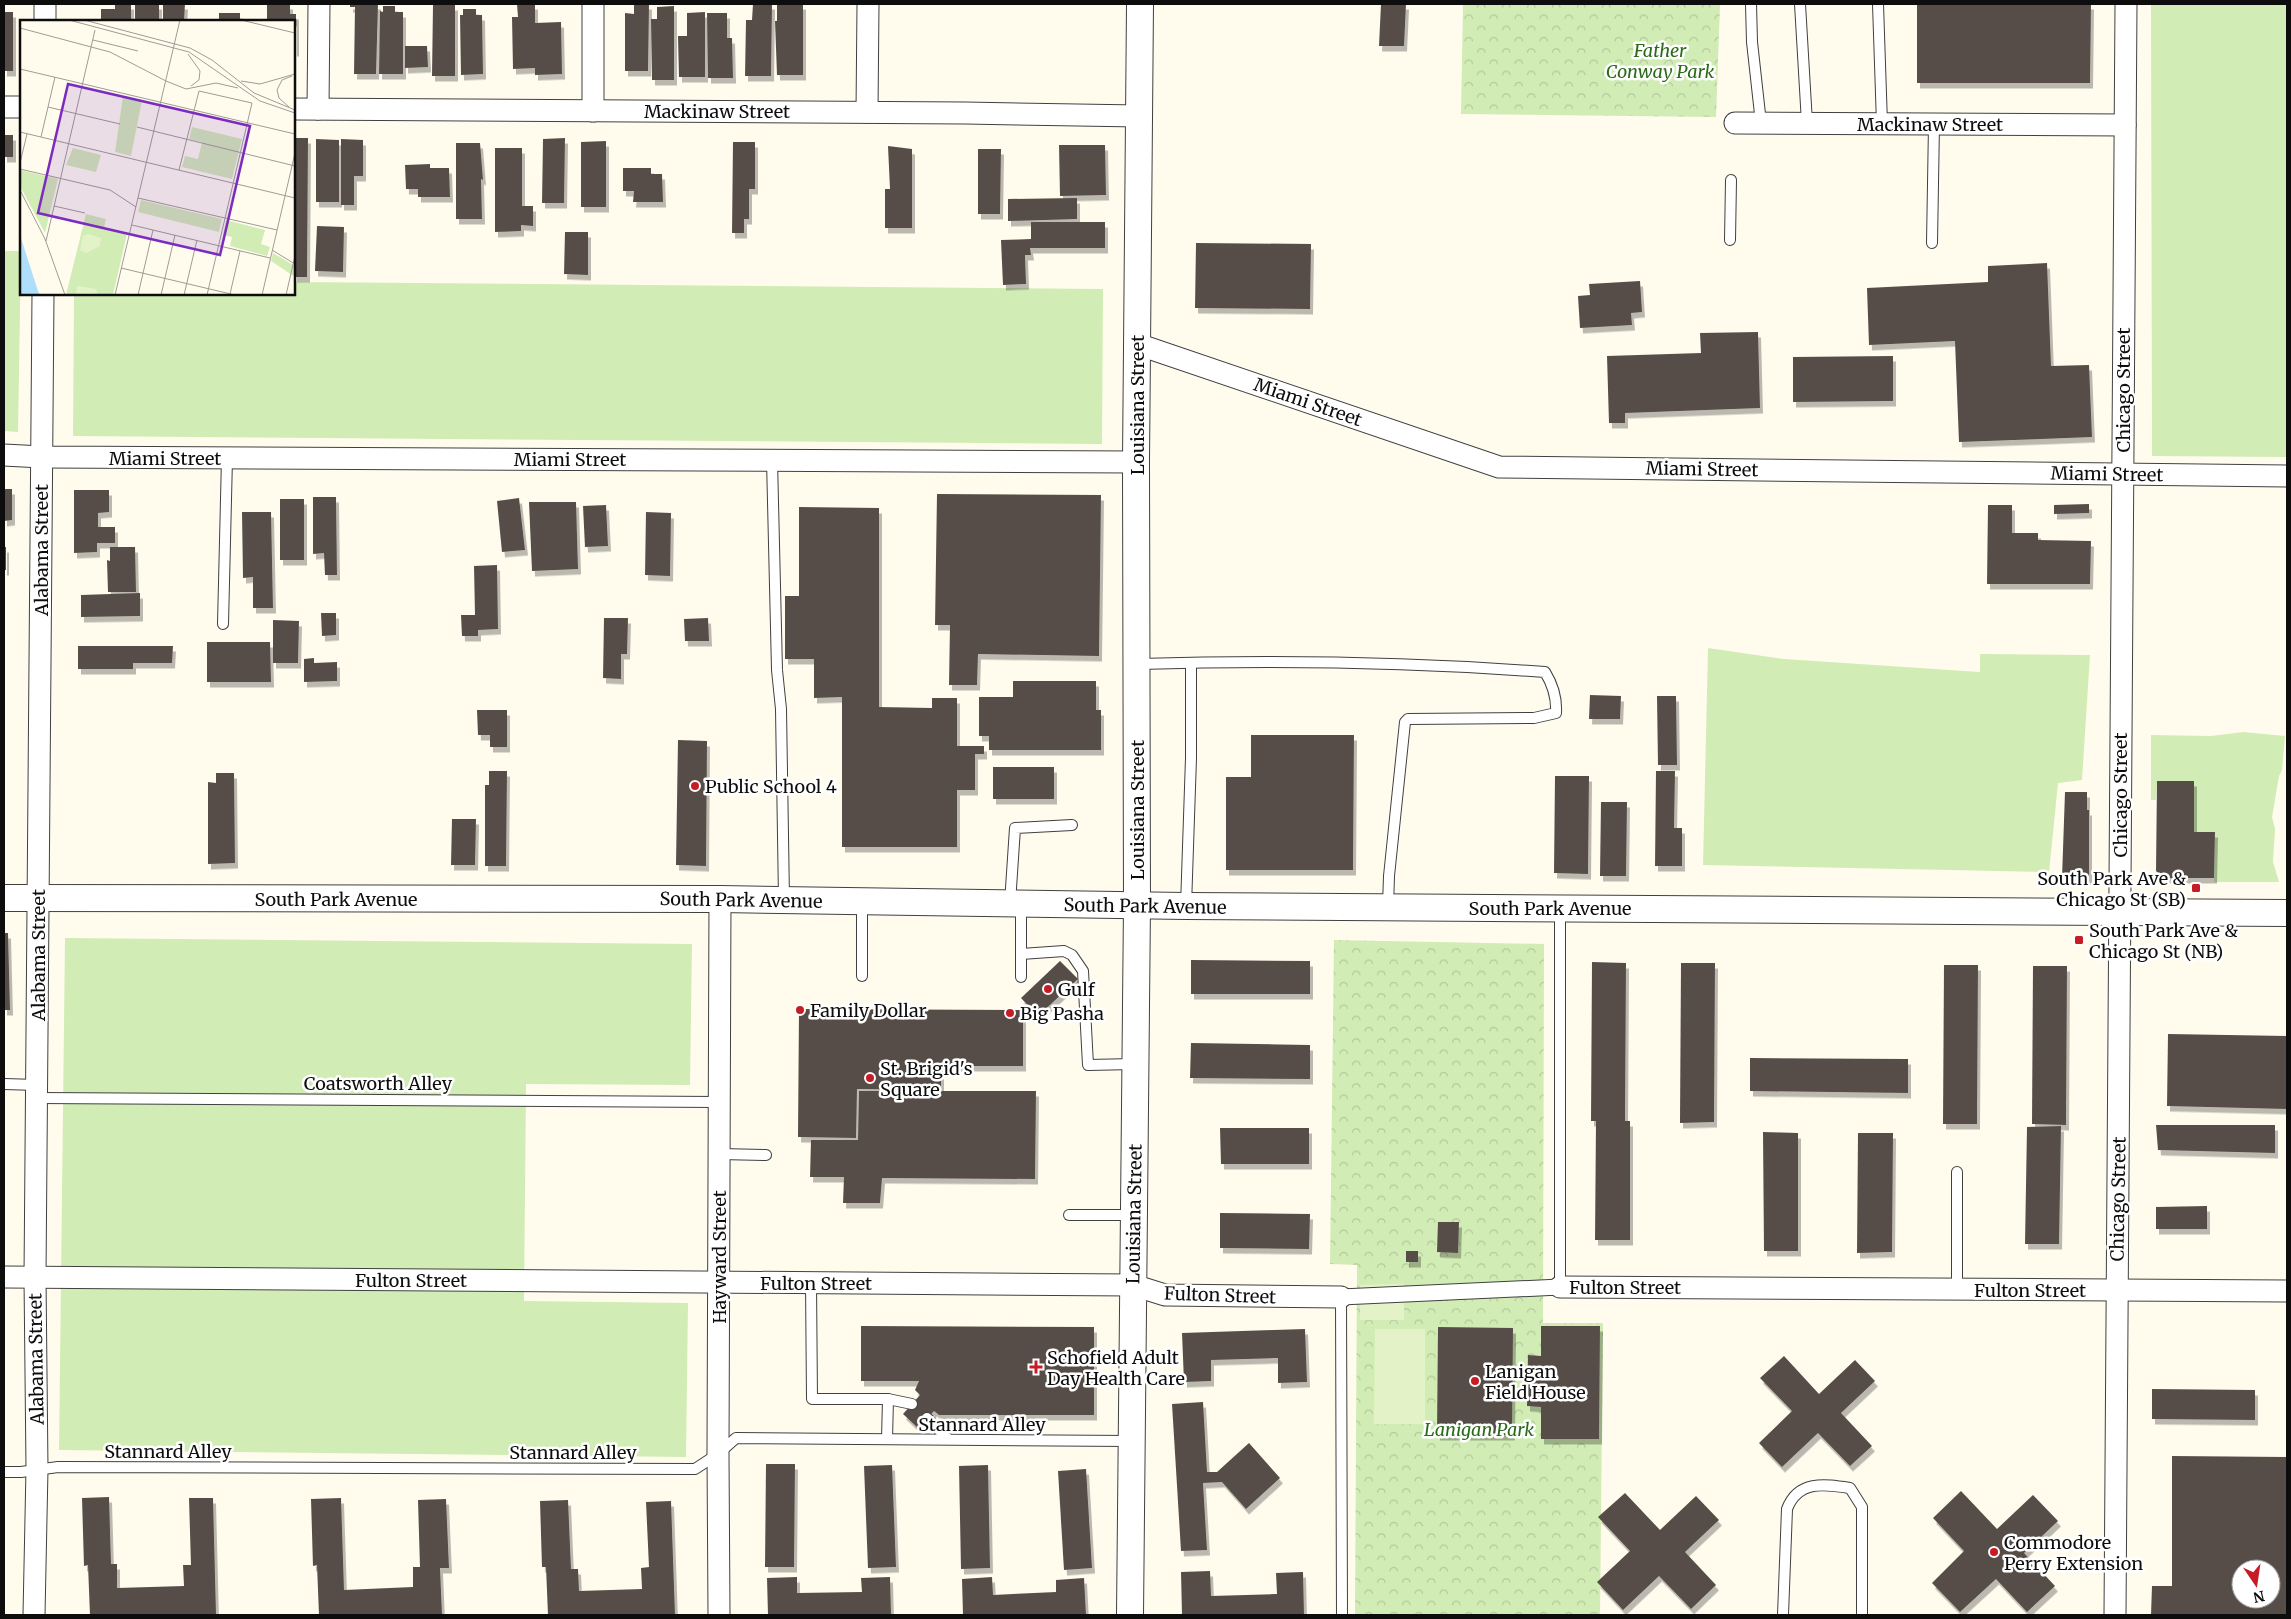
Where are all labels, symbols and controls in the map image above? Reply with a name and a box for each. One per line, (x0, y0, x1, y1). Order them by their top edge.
inset map (20, 20, 295, 295)
park label: Father Conway Park (1606, 39, 1714, 83)
street label: Mackinaw Street (644, 100, 790, 123)
street label: Mackinaw Street (1857, 113, 2003, 136)
street label: Chicago Street (2112, 328, 2135, 452)
street label: Louisiana Street (1126, 335, 1149, 475)
street label: Miami Street (1251, 373, 1365, 431)
street label: Miami Street (109, 447, 221, 470)
street label: Miami Street (514, 448, 626, 471)
street label: Miami Street (1645, 457, 1759, 481)
street label: Miami Street (2050, 462, 2164, 486)
street label: Alabama Street (30, 484, 53, 617)
street label: Chicago Street (2109, 733, 2132, 857)
street label: Louisiana Street (1126, 740, 1149, 880)
place label: Public School 4 (705, 775, 837, 798)
marker: Public School 4 (689, 780, 701, 792)
place label: South Park Ave & Chicago St (SB) (2037, 867, 2186, 911)
marker: South Park Ave & Chicago St (SB) (2190, 882, 2202, 894)
street label: South Park Avenue (659, 887, 823, 913)
street label: South Park Avenue (255, 888, 418, 911)
street label: Alabama Street (27, 889, 50, 1022)
street label: South Park Avenue (1063, 893, 1227, 919)
street label: South Park Avenue (1469, 897, 1632, 920)
place label: South Park Ave & Chicago St (NB) (2089, 919, 2238, 963)
marker: South Park Ave & Chicago St (NB) (2073, 934, 2085, 946)
place label: Gulf (1058, 978, 1096, 1001)
marker: Gulf (1042, 983, 1054, 995)
place label: Family Dollar (810, 999, 927, 1022)
place label: Big Pasha (1020, 1002, 1104, 1025)
marker: Family Dollar (794, 1004, 806, 1016)
marker: Big Pasha (1004, 1007, 1016, 1019)
place label: St. Brigid's Square (880, 1057, 973, 1101)
street label: Coatsworth Alley (304, 1072, 453, 1095)
marker: St. Brigid's Square (864, 1072, 876, 1084)
street label: Chicago Street (2105, 1136, 2131, 1262)
street label: Louisiana Street (1121, 1144, 1147, 1284)
street label: Hayward Street (708, 1190, 731, 1324)
street label: Fulton Street (355, 1269, 467, 1292)
street label: Fulton Street (760, 1272, 872, 1295)
street label: Fulton Street (1569, 1276, 1681, 1299)
street label: Fulton Street (1974, 1279, 2086, 1302)
street label: Fulton Street (1164, 1282, 1276, 1308)
street label: Alabama Street (23, 1293, 49, 1426)
place label: Schofield Adult Day Health Care (1047, 1346, 1185, 1390)
marker: Schofield Adult Day Health Care (1029, 1360, 1043, 1374)
place label: Lanigan Field House (1485, 1360, 1586, 1404)
marker: Lanigan Field House (1469, 1375, 1481, 1387)
street label: Stannard Alley (918, 1413, 1046, 1436)
park label: Lanigan Park (1424, 1418, 1534, 1441)
street label: Stannard Alley (104, 1440, 232, 1463)
street label: Stannard Alley (509, 1441, 637, 1464)
place label: Commodore Perry Extension (2004, 1531, 2143, 1575)
marker: Commodore Perry Extension (1988, 1546, 2000, 1558)
north arrow (2231, 1559, 2281, 1609)
text: N (2252, 1587, 2266, 1607)

